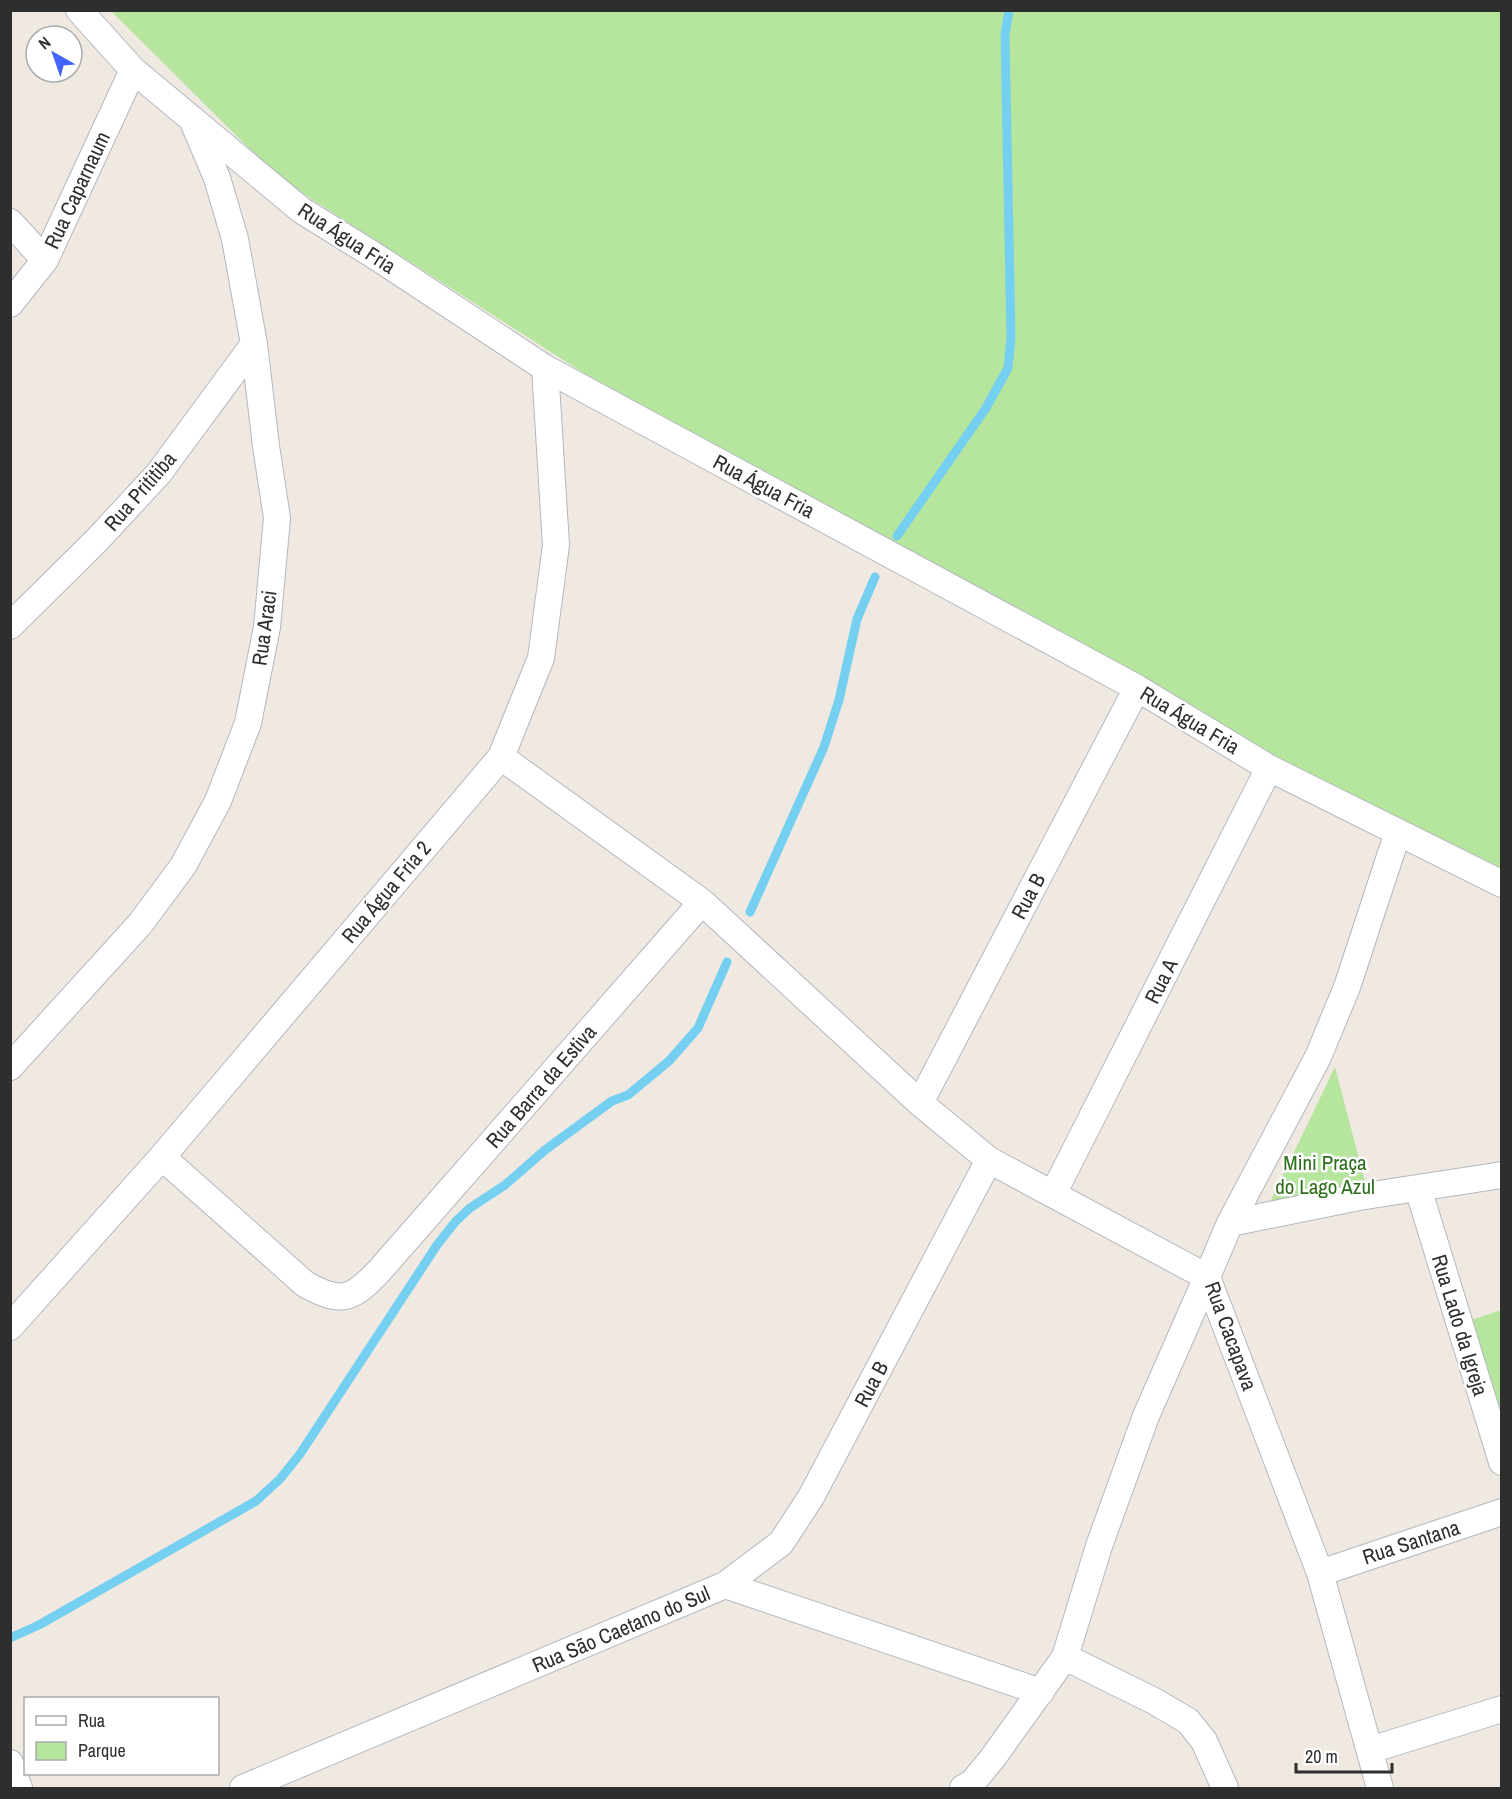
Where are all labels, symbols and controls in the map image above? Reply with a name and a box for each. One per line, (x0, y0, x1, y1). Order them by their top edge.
north arrow (24, 24, 84, 84)
text: N (34, 31, 55, 54)
street label: Rua Caparnaum (37, 127, 117, 253)
street label: Rua Água Fria (293, 196, 402, 281)
street label: Rua Prititiba (97, 445, 183, 537)
street label: Rua Água Fria (708, 447, 820, 525)
street label: Rua Araci (244, 589, 284, 667)
street label: Rua Água Fria (1135, 679, 1245, 761)
street label: Rua Água Fria 2 (335, 835, 437, 949)
street label: Rua B (1004, 868, 1052, 924)
street label: Rua A (1137, 953, 1185, 1008)
street label: Rua Barra da Estiva (479, 1018, 603, 1154)
park label: Mini Praça do Lago Azul (1275, 1148, 1375, 1201)
street label: Rua Lado da Igreja (1425, 1251, 1495, 1400)
street label: Rua Cacapava (1198, 1278, 1264, 1395)
street label: Rua B (847, 1356, 895, 1412)
street label: Rua Santana (1359, 1513, 1464, 1571)
street label: Rua São Caetano do Sul (528, 1578, 714, 1680)
legend (24, 1697, 219, 1775)
text: Rua (78, 1708, 105, 1733)
scale bar (1296, 1736, 1392, 1774)
text: Parque (78, 1738, 126, 1763)
text: 20 m (1305, 1744, 1338, 1769)

